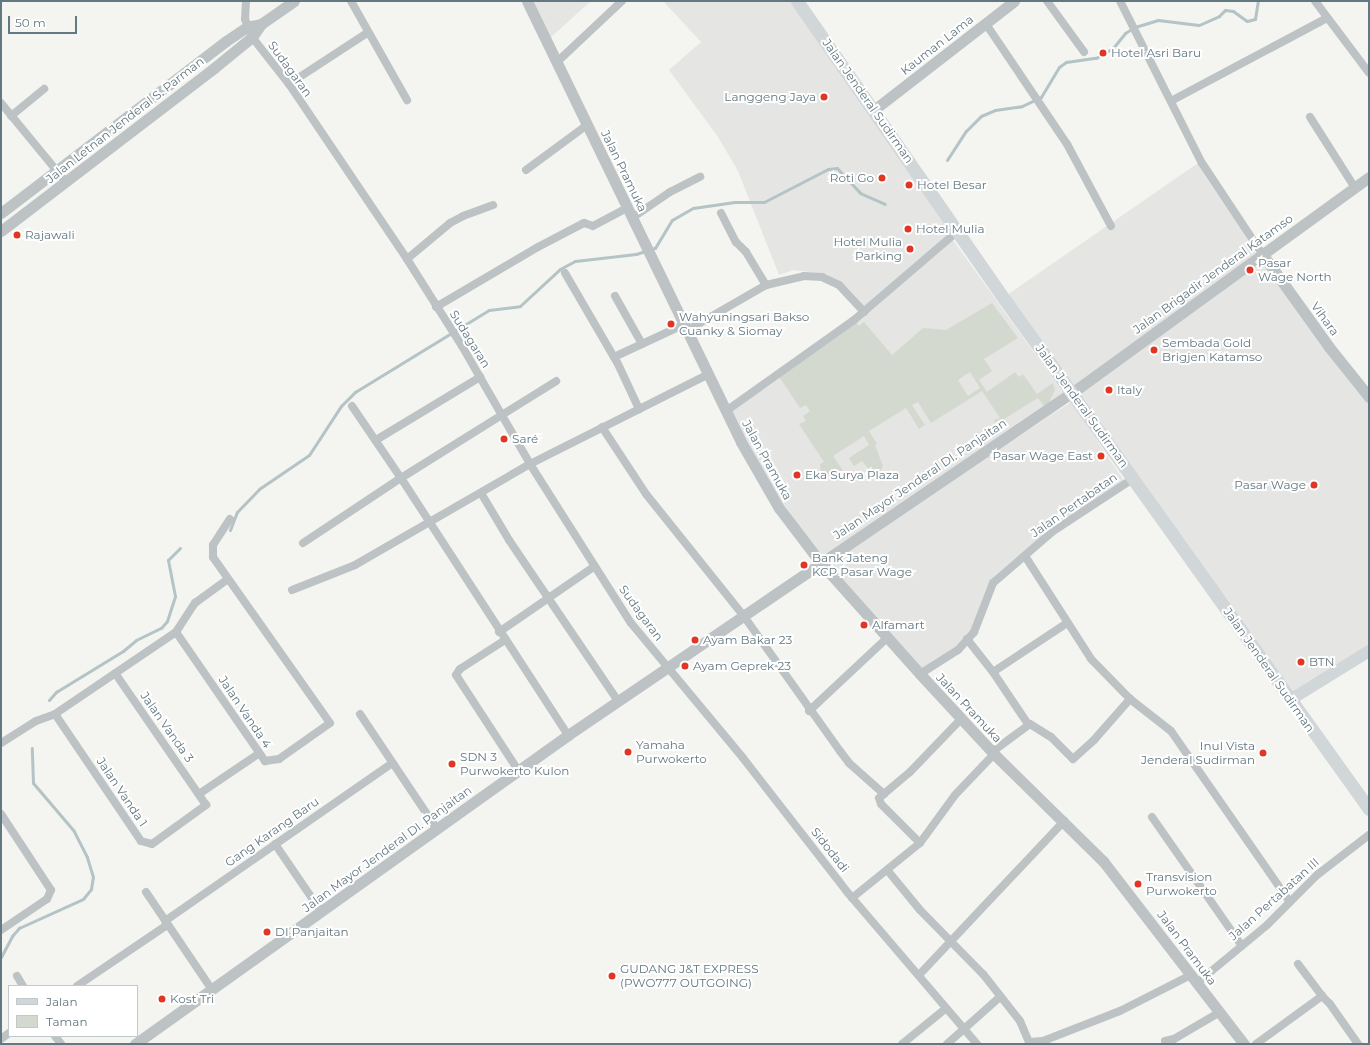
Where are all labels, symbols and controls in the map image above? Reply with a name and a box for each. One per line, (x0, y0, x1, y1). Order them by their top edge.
scale bar (10, 8, 79, 34)
street label: Kauman Lama (898, 12, 976, 78)
text: 50 m (15, 15, 46, 30)
street label: Jalan Jenderal Sudirman (819, 36, 917, 166)
street label: Sudagaran (265, 38, 315, 100)
place label: Hotel Asri Baru (1111, 46, 1201, 60)
marker: Hotel Asri Baru (1098, 48, 1108, 58)
street label: Jalan Letnan Jenderal S. Parman (43, 54, 207, 186)
place label: Langgeng Jaya (724, 90, 816, 104)
marker: Langgeng Jaya (819, 92, 829, 102)
street label: Jalan Pramuka (598, 128, 650, 214)
place label: Roti Go (830, 171, 874, 185)
marker: Roti Go (877, 173, 887, 183)
place label: Hotel Besar (917, 178, 987, 192)
marker: Hotel Besar (904, 180, 914, 190)
street label: Jalan Brigadir Jenderal Katamso (1130, 211, 1296, 337)
place label: Hotel Mulia (916, 222, 985, 236)
marker: Hotel Mulia (903, 224, 913, 234)
place label: Rajawali (25, 228, 75, 242)
marker: Rajawali (12, 230, 22, 240)
place label: Hotel Mulia Parking (833, 235, 902, 263)
marker: Hotel Mulia Parking (905, 244, 915, 254)
place label: Pasar Wage North (1258, 256, 1332, 284)
marker: Pasar Wage North (1245, 265, 1255, 275)
street label: Vihara (1308, 299, 1342, 339)
street label: Sudagaran (447, 307, 493, 371)
place label: Wahyuningsari Bakso Cuanky & Siomay (679, 310, 809, 338)
marker: Wahyuningsari Bakso Cuanky & Siomay (666, 319, 676, 329)
place label: Sembada Gold Brigjen Katamso (1162, 336, 1262, 364)
street label: Jalan Jenderal Sudirman (1032, 342, 1132, 470)
marker: Sembada Gold Brigjen Katamso (1149, 345, 1159, 355)
place label: Italy (1117, 383, 1142, 397)
marker: Italy (1104, 385, 1114, 395)
street label: Jalan Mayor Jenderal DI. Panjaitan (831, 416, 1009, 542)
street label: Jalan Pramuka (739, 417, 795, 503)
place label: Saré (512, 432, 538, 446)
marker: Saré (499, 434, 509, 444)
place label: Pasar Wage East (992, 449, 1093, 463)
marker: Pasar Wage East (1096, 451, 1106, 461)
place label: Eka Surya Plaza (805, 468, 899, 482)
marker: Eka Surya Plaza (792, 470, 802, 480)
street label: Jalan Pertabatan (1028, 470, 1120, 540)
place label: Pasar Wage (1234, 478, 1306, 492)
marker: Pasar Wage (1309, 480, 1319, 490)
place label: Bank Jateng KCP Pasar Wage (812, 551, 912, 579)
marker: Bank Jateng KCP Pasar Wage (799, 560, 809, 570)
street label: Sudagaran (616, 582, 666, 644)
street label: Jalan Jenderal Sudirman (1220, 605, 1318, 735)
place label: Alfamart (872, 618, 925, 632)
marker: Alfamart (859, 620, 869, 630)
place label: Ayam Bakar 23 (703, 633, 792, 647)
marker: Ayam Bakar 23 (690, 635, 700, 645)
place label: BTN (1309, 655, 1334, 669)
marker: BTN (1296, 657, 1306, 667)
place label: Ayam Geprek 23 (693, 659, 791, 673)
marker: Ayam Geprek 23 (680, 661, 690, 671)
street label: Jalan Pramuka (933, 670, 1005, 746)
street label: Jalan Vanda 4 (216, 673, 274, 751)
street label: Jalan Vanda 3 (137, 689, 197, 765)
place label: Yamaha Purwokerto (636, 738, 707, 766)
place label: Inul Vista Jenderal Sudirman (1141, 739, 1255, 767)
marker: Yamaha Purwokerto (623, 747, 633, 757)
marker: Inul Vista Jenderal Sudirman (1258, 748, 1268, 758)
place label: SDN 3 Purwokerto Kulon (460, 750, 569, 778)
street label: Jalan Vanda 1 (94, 755, 150, 829)
marker: SDN 3 Purwokerto Kulon (447, 759, 457, 769)
street label: Jalan Mayor Jenderal DI. Panjaitan (300, 783, 474, 915)
street label: Gang Karang Baru (222, 794, 322, 870)
street label: Sidodadi (808, 825, 852, 875)
street label: Jalan Pertabatan III (1226, 855, 1322, 943)
place label: Transvision Purwokerto (1146, 870, 1217, 898)
marker: Transvision Purwokerto (1133, 879, 1143, 889)
street label: Jalan Pramuka (1154, 908, 1220, 988)
place label: DI Panjaitan (275, 925, 349, 939)
marker: DI Panjaitan (262, 927, 272, 937)
place label: GUDANG J&T EXPRESS (PWO777 OUTGOING) (620, 962, 759, 990)
marker: GUDANG J&T EXPRESS (PWO777 OUTGOING) (607, 971, 617, 981)
legend (8, 985, 138, 1037)
place label: Kost Tri (170, 992, 214, 1006)
text: Jalan (46, 994, 78, 1009)
marker: Kost Tri (157, 994, 167, 1004)
text: Taman (46, 1014, 88, 1029)

